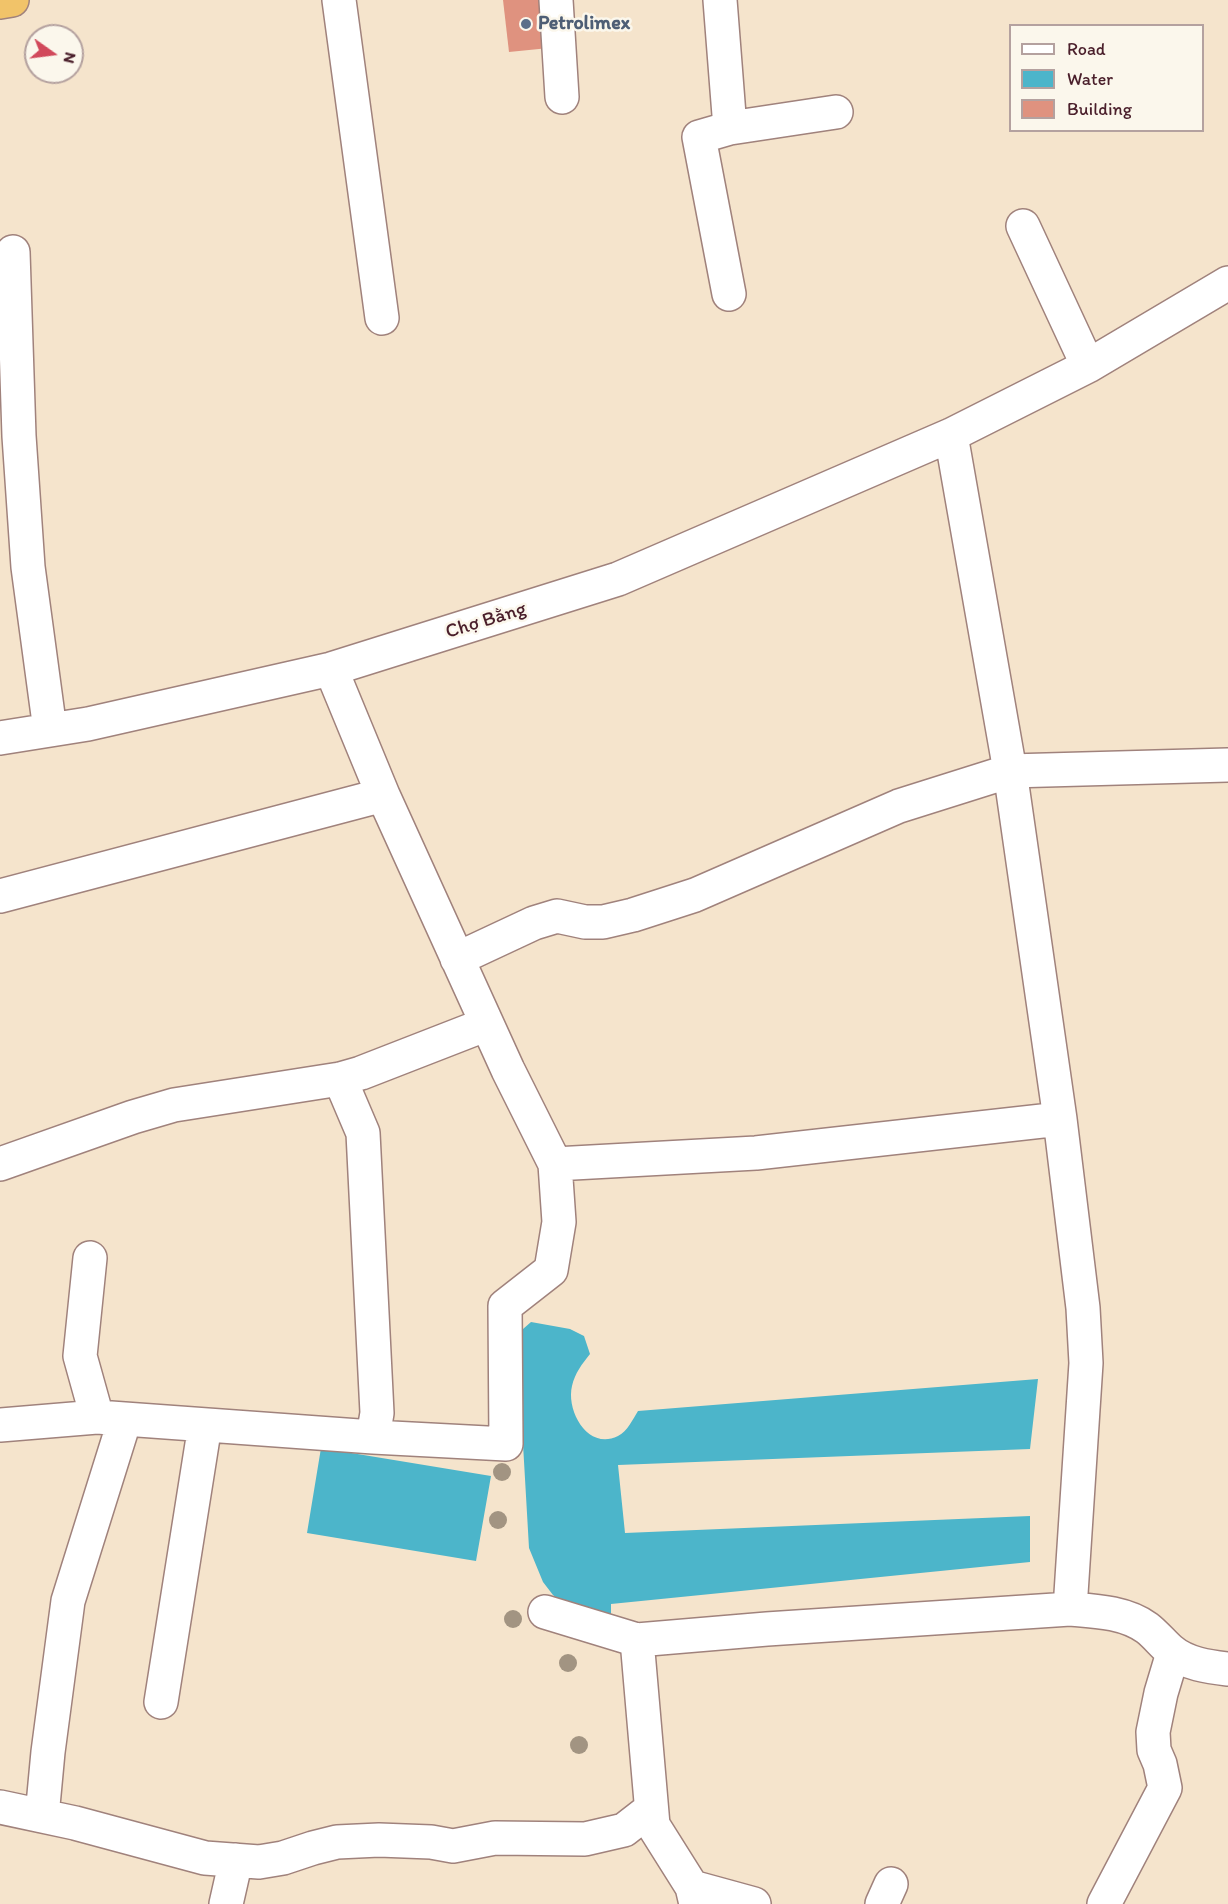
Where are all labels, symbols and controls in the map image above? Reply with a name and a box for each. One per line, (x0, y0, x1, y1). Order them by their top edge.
place label: Petrolimex (538, 12, 630, 36)
marker: Petrolimex (519, 17, 533, 31)
north arrow (24, 24, 84, 84)
legend (1009, 24, 1204, 132)
text: Road (1067, 38, 1106, 60)
text: N (59, 50, 81, 66)
text: Water (1067, 68, 1113, 90)
text: Building (1067, 98, 1132, 120)
street label: Chợ Bằng (443, 597, 529, 645)

